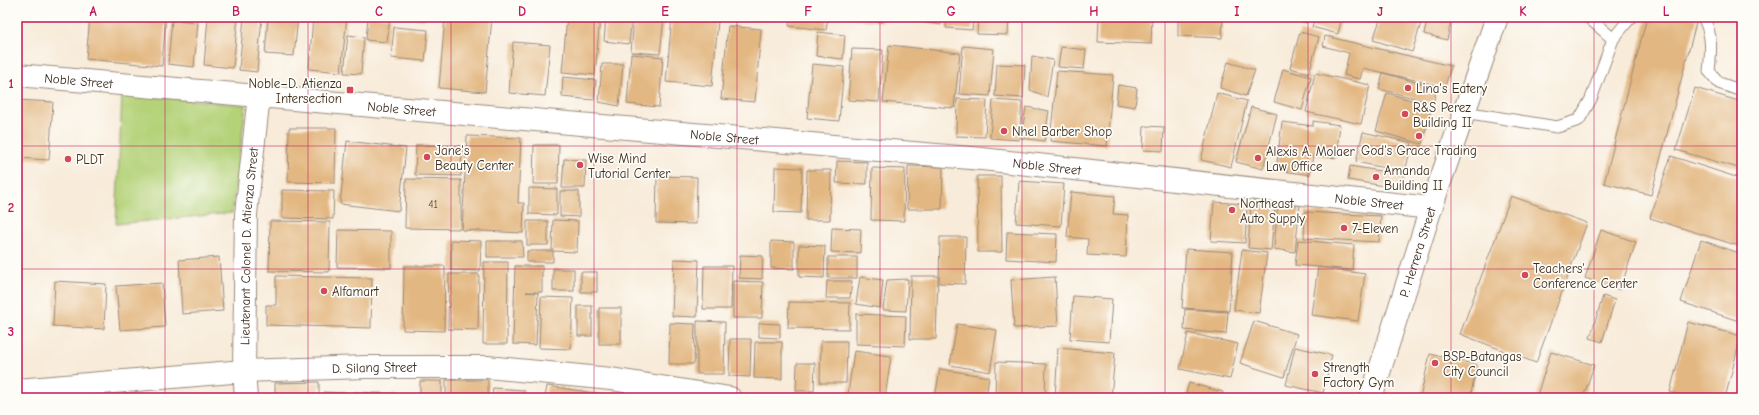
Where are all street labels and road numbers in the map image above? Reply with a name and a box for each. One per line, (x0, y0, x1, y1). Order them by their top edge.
street label: Noble Street (44, 70, 115, 91)
street label: Noble Street (367, 98, 438, 119)
street label: Noble Street (689, 126, 760, 147)
street label: Lieutenant Colonel D. Atienza Street (237, 145, 261, 345)
street label: Noble Street (1012, 155, 1083, 177)
street label: Noble Street (1334, 190, 1405, 213)
street label: P. Herrera Street (1396, 204, 1439, 299)
street label: D. Silang Street (332, 360, 418, 376)

